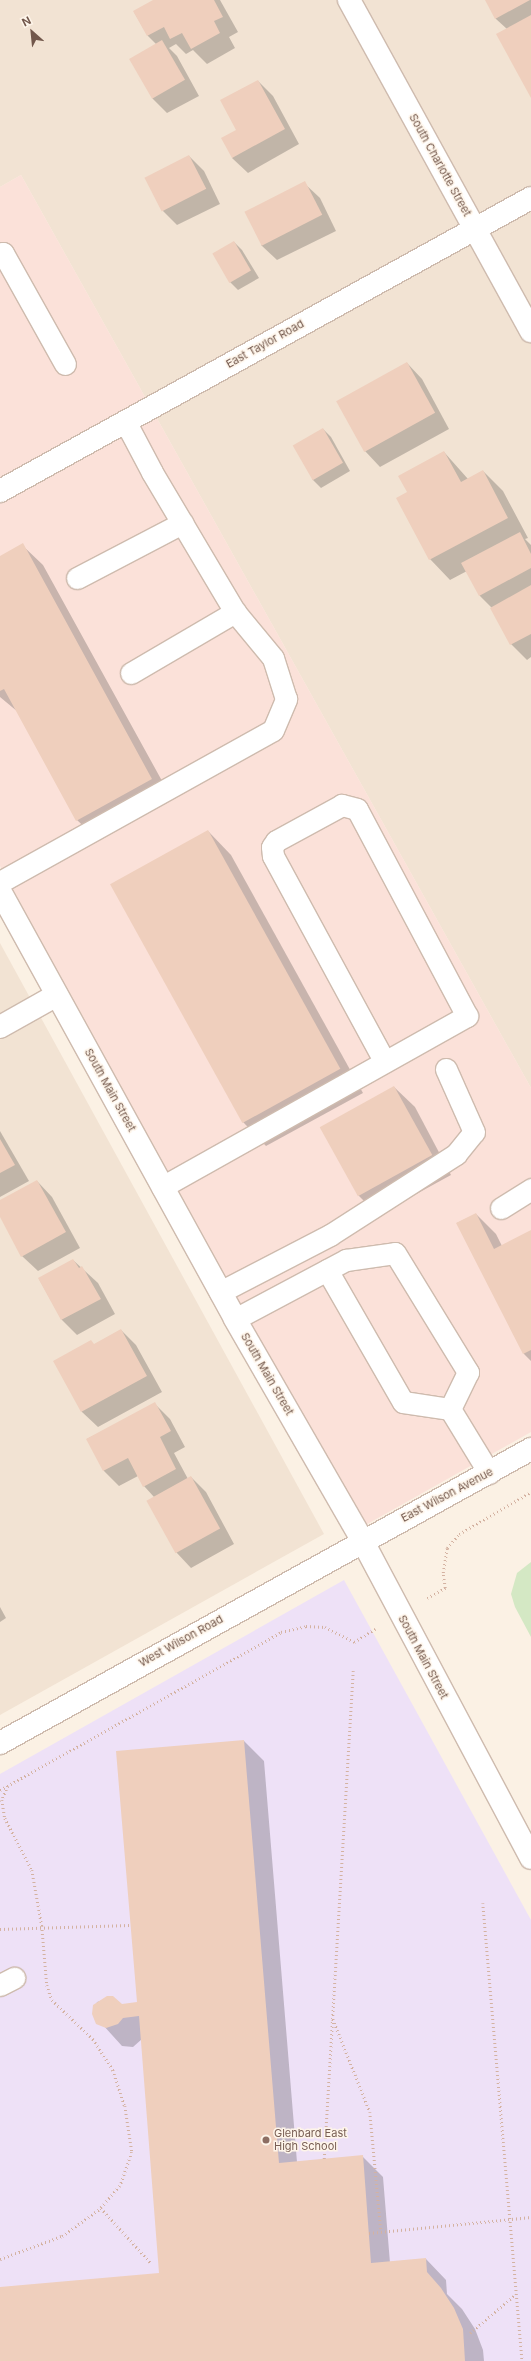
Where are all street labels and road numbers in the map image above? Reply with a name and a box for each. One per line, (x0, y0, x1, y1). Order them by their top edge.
street label: South Charlotte Street (406, 112, 474, 218)
street label: East Taylor Road (224, 317, 306, 371)
street label: South Main Street (82, 1046, 138, 1134)
street label: South Main Street (238, 1331, 296, 1417)
street label: East Wilson Avenue (399, 1465, 495, 1525)
street label: West Wilson Road (137, 1612, 225, 1670)
street label: South Main Street (395, 1613, 451, 1701)

